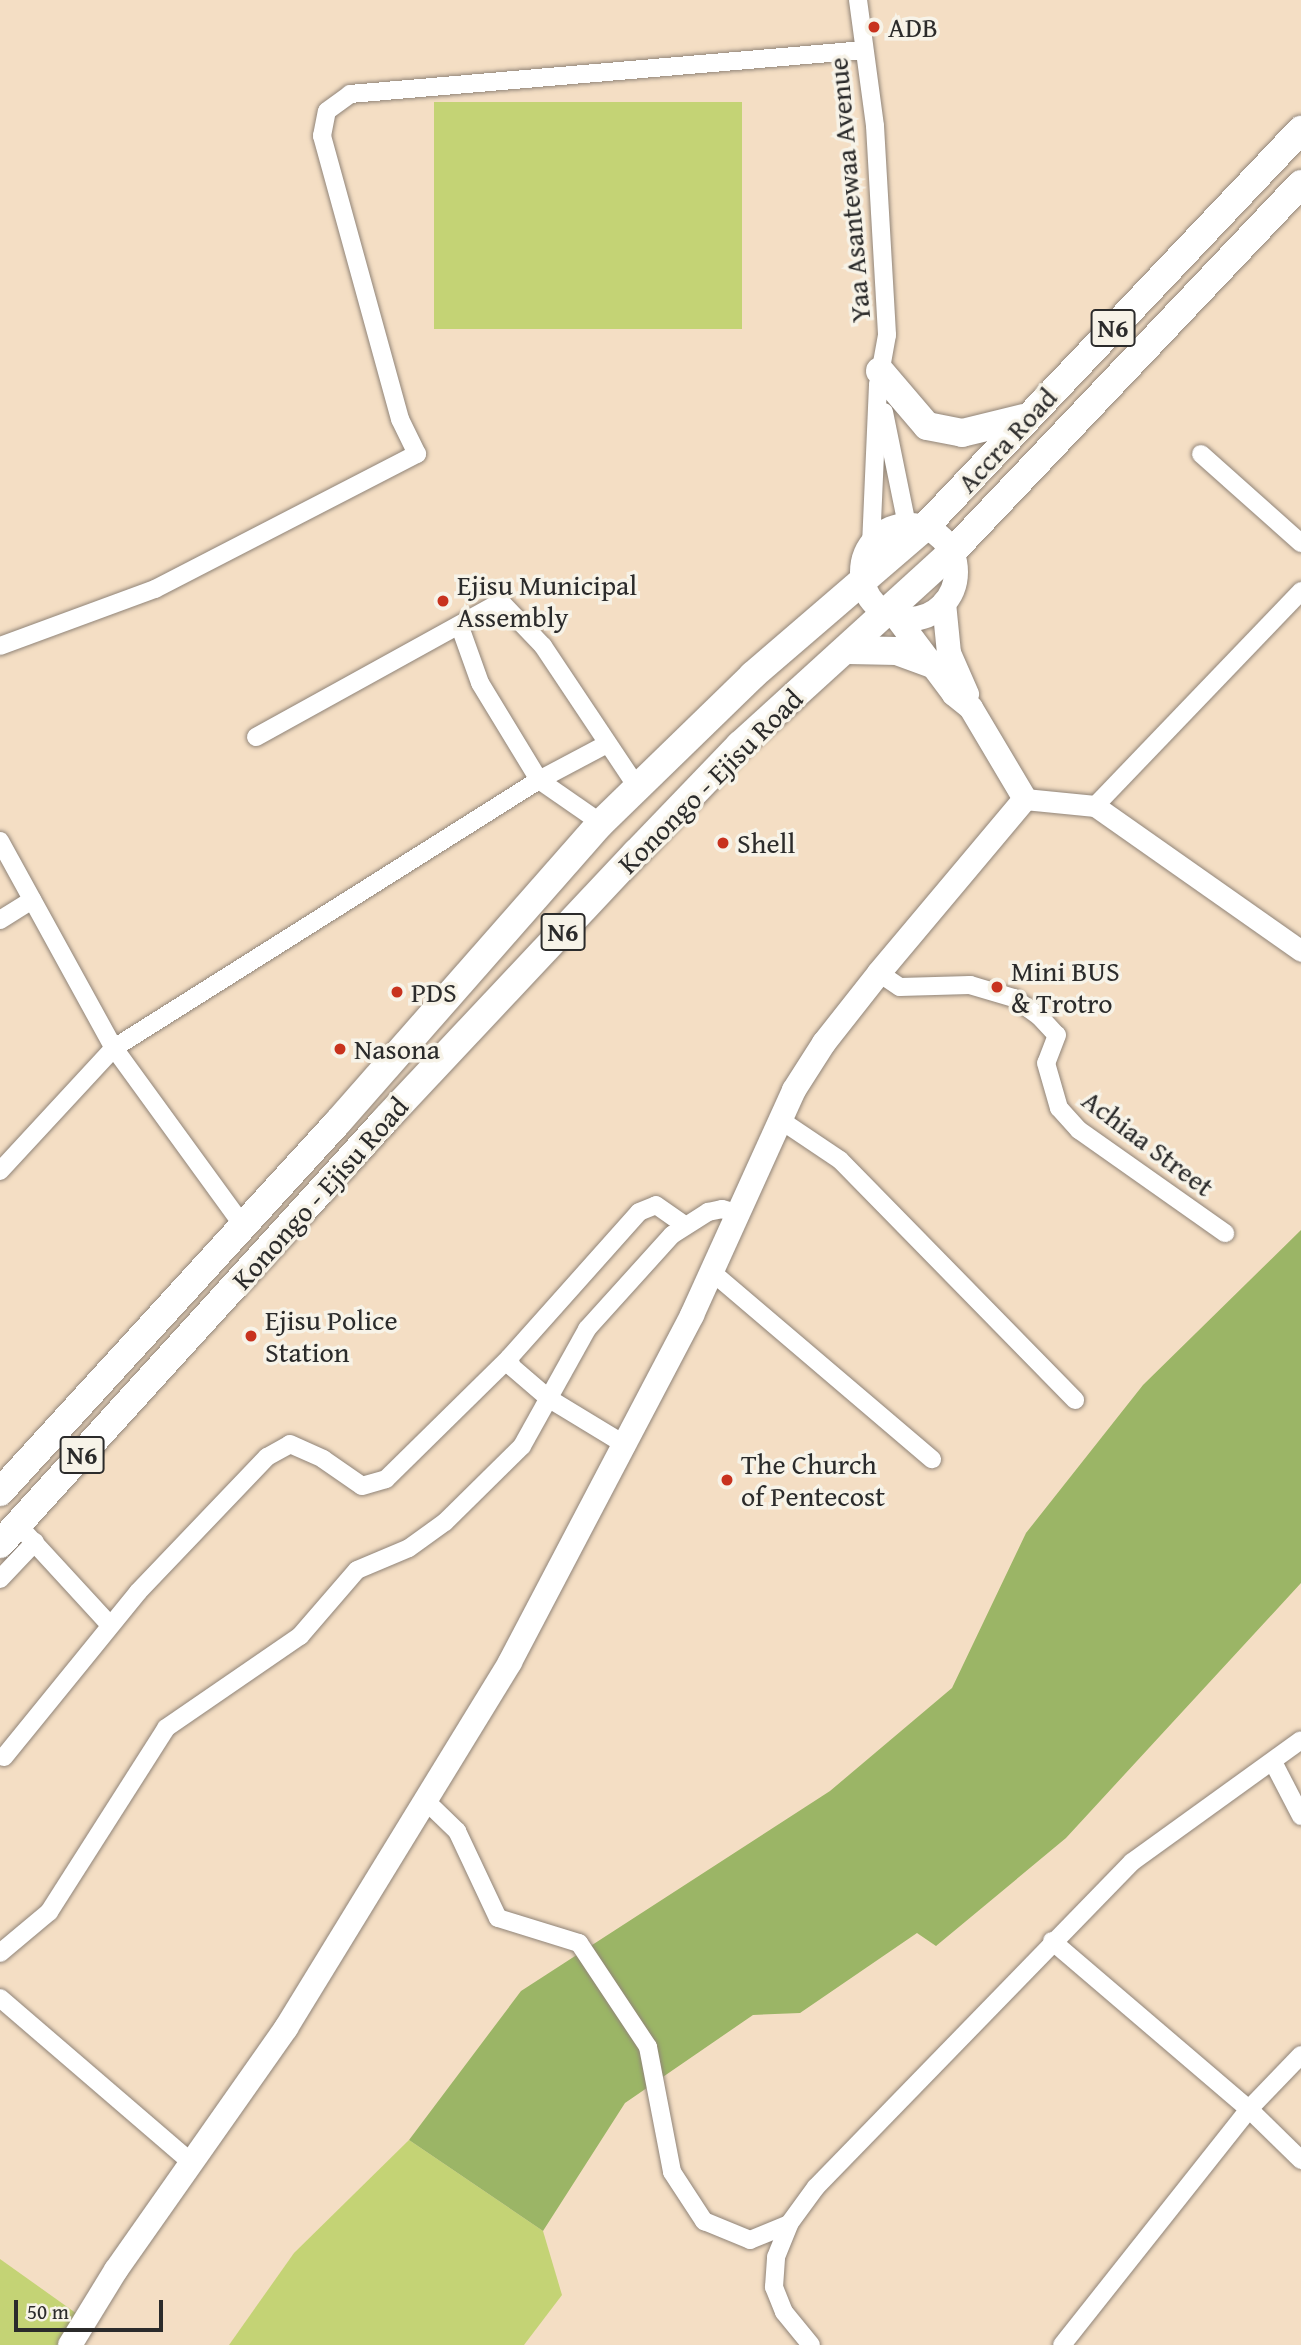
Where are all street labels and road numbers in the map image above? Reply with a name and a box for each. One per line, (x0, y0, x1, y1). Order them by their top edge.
street label: Yaa Asantewaa Avenue (821, 56, 877, 324)
road number: N6 (1090, 306, 1136, 350)
street label: Accra Road (950, 381, 1064, 499)
street label: Konongo - Ejisu Road (611, 682, 809, 880)
road number: N6 (540, 909, 586, 954)
street label: Achiaa Street (1076, 1083, 1220, 1203)
street label: Konongo - Ejisu Road (225, 1090, 415, 1296)
road number: N6 (59, 1432, 105, 1478)

